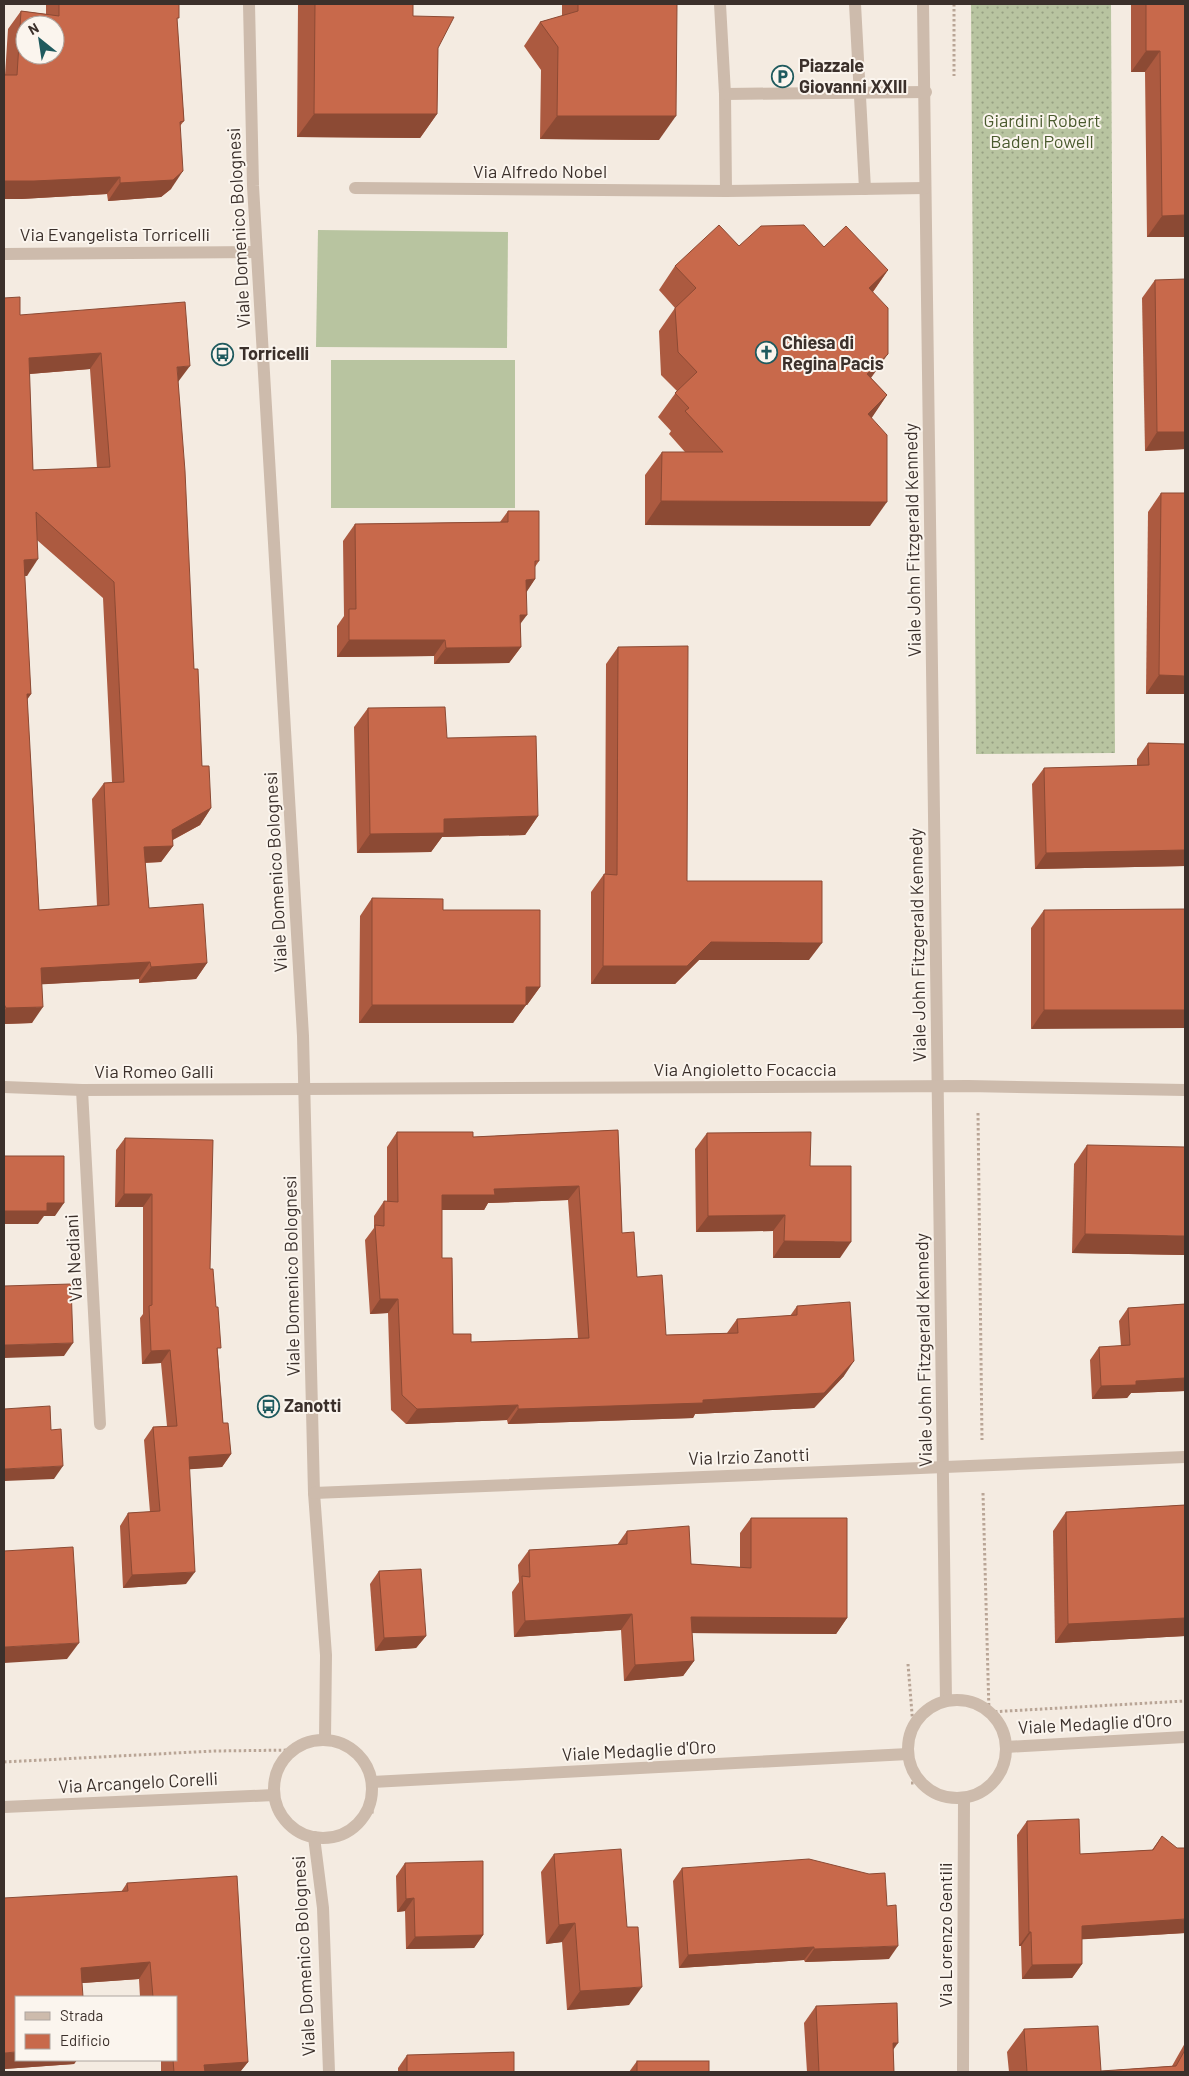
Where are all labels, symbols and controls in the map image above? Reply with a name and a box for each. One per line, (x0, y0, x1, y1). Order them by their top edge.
north arrow (15, 15, 65, 65)
text: N (25, 19, 42, 38)
place label: Piazzale Giovanni XXIII (799, 54, 907, 97)
parking icon: Piazzale Giovanni XXIII (771, 64, 795, 88)
park label: Giardini Robert Baden Powell (983, 109, 1101, 152)
street label: Viale Domenico Bolognesi (222, 127, 254, 329)
street label: Via Alfredo Nobel (473, 160, 607, 182)
street label: Via Evangelista Torricelli (20, 223, 210, 245)
place label: Chiesa di Regina Pacis (782, 331, 884, 374)
church icon: Chiesa di Regina Pacis (754, 341, 778, 365)
bus stop icon: Torricelli (211, 342, 235, 366)
place label: Torricelli (239, 342, 309, 364)
street label: Viale John Fitzgerald Kennedy (899, 423, 925, 657)
street label: Viale Domenico Bolognesi (259, 771, 291, 973)
street label: Viale John Fitzgerald Kennedy (904, 828, 930, 1062)
street label: Via Angioletto Focaccia (654, 1058, 836, 1080)
street label: Via Romeo Galli (94, 1060, 214, 1082)
street label: Viale Domenico Bolognesi (278, 1175, 304, 1377)
street label: Via Nediani (60, 1214, 86, 1302)
street label: Viale John Fitzgerald Kennedy (910, 1233, 936, 1467)
bus stop icon: Zanotti (256, 1394, 280, 1418)
place label: Zanotti (284, 1394, 341, 1416)
street label: Via Irzio Zanotti (688, 1443, 810, 1469)
street label: Viale Medaglie d'Oro (1017, 1708, 1173, 1738)
street label: Viale Medaglie d'Oro (561, 1735, 717, 1765)
street label: Via Arcangelo Corelli (57, 1767, 218, 1797)
street label: Viale Domenico Bolognesi (287, 1855, 319, 2057)
street label: Via Lorenzo Gentili (934, 1862, 956, 2008)
legend (15, 1996, 178, 2061)
text: Strada (60, 2006, 103, 2024)
text: Edificio (60, 2031, 110, 2049)

